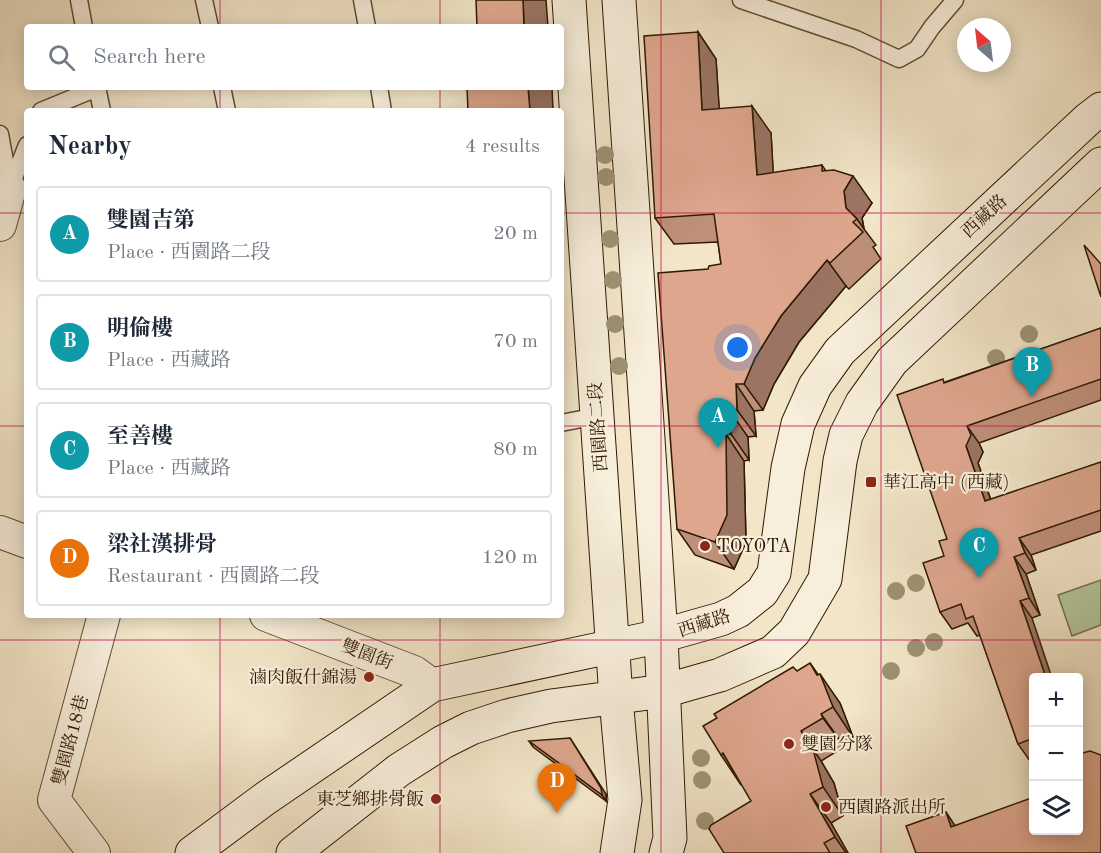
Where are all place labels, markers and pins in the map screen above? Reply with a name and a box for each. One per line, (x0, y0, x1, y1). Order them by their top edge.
pin: B (1012, 348, 1052, 397)
pin: A (698, 398, 738, 448)
place label: 華江高中 (西藏) (883, 472, 1009, 492)
marker: 華江高中 (西藏) (864, 475, 878, 489)
pin: C (960, 528, 998, 578)
place label: TOYOTA (717, 538, 792, 556)
marker: TOYOTA (698, 539, 712, 553)
place label: 滷肉飯什錦湯 (249, 667, 357, 687)
marker: 滷肉飯什錦湯 (362, 670, 376, 684)
place label: 雙園分隊 (801, 734, 873, 754)
marker: 雙園分隊 (782, 737, 796, 751)
pin: D (538, 764, 576, 813)
place label: 東芝鄉排骨飯 (316, 789, 424, 809)
marker: 東芝鄉排骨飯 (429, 792, 443, 806)
place label: 西園路派出所 (838, 797, 946, 817)
marker: 西園路派出所 (819, 800, 833, 814)

